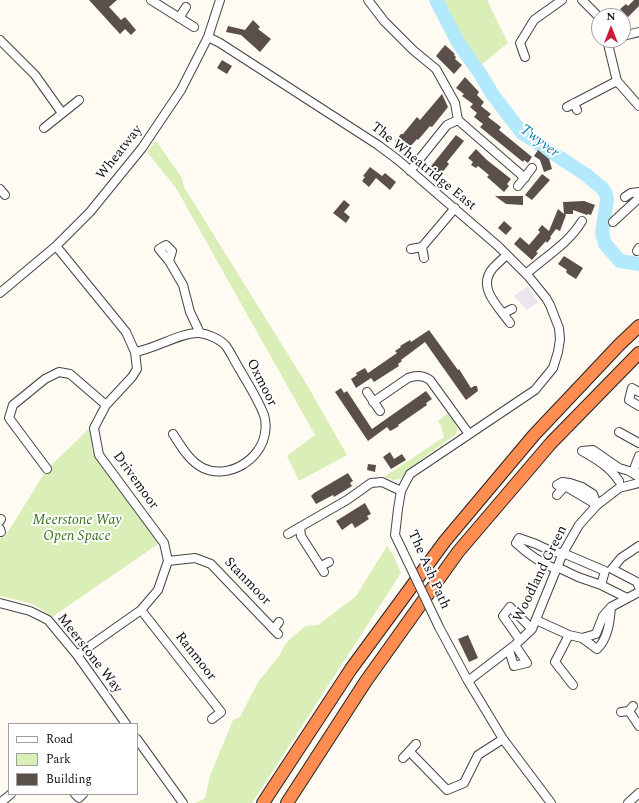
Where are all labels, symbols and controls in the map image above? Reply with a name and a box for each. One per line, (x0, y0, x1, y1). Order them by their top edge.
north arrow (591, 8, 631, 48)
text: N (607, 8, 615, 25)
street label: The Wheatridge East (367, 119, 479, 215)
water label: Twyver (516, 121, 562, 163)
street label: Wheatway (94, 122, 146, 184)
street label: Oxmoor (242, 356, 280, 410)
street label: Drivemoor (108, 449, 162, 513)
park label: Meerstone Way Open Space (33, 513, 121, 546)
street label: Woodland Green (510, 523, 572, 625)
street label: The Ash Path (403, 528, 453, 612)
street label: Stanmoor (220, 554, 274, 610)
street label: Meerstone Way (53, 611, 125, 697)
street label: Ranmoor (171, 629, 219, 685)
legend (8, 723, 138, 795)
text: Road (46, 730, 73, 749)
text: Park (46, 750, 71, 769)
text: Building (46, 770, 92, 789)

